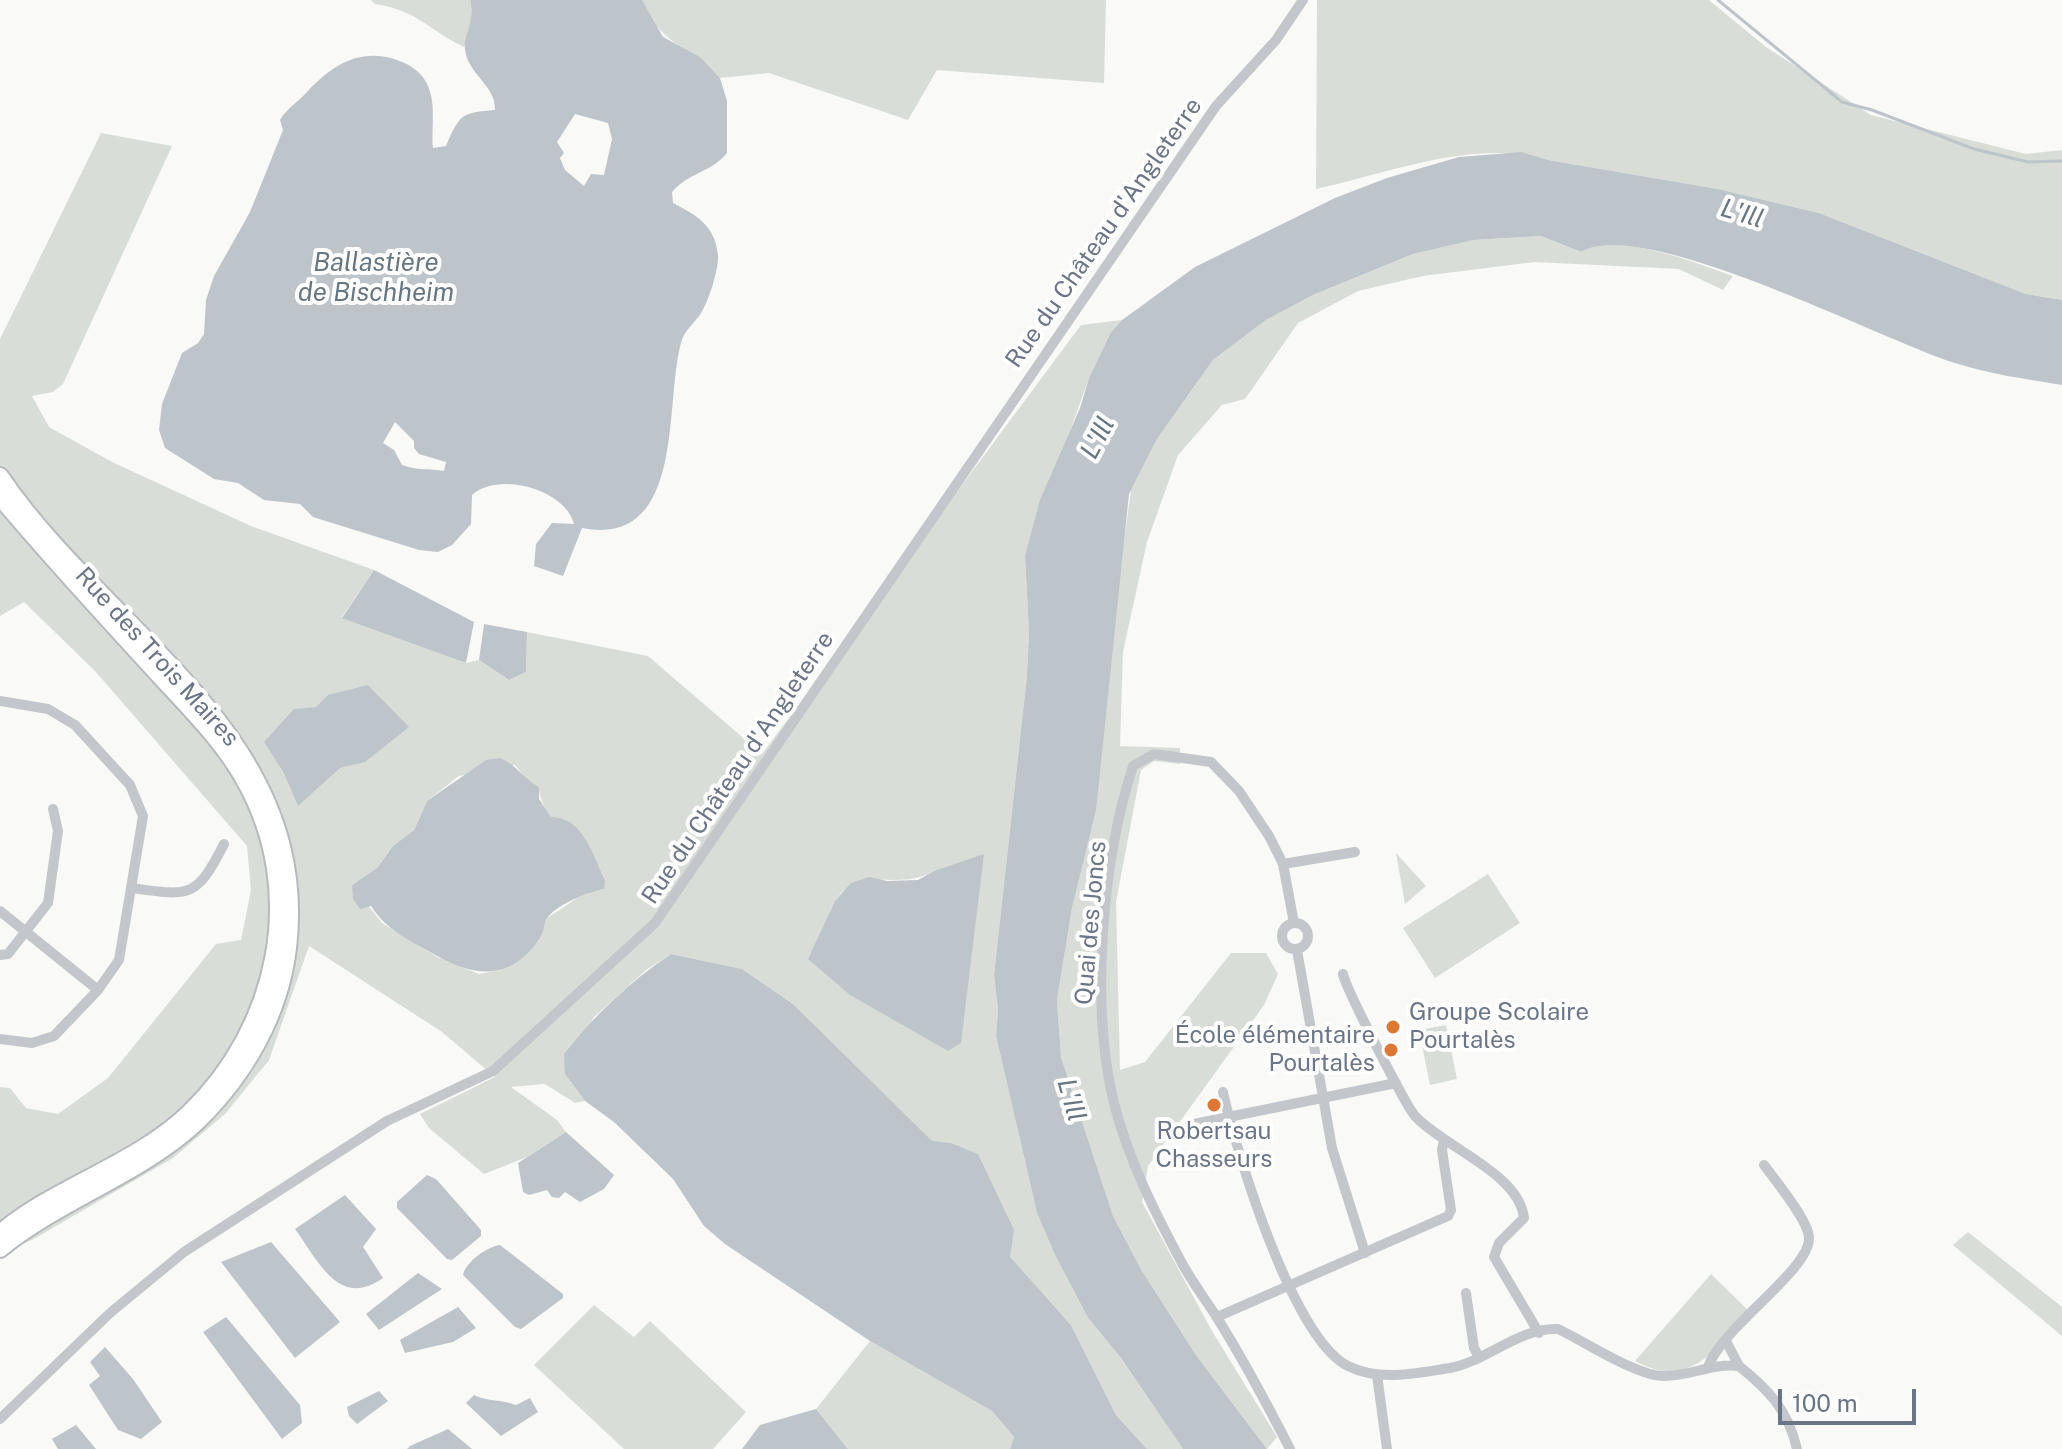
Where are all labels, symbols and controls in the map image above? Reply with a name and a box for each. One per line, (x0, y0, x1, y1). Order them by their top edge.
street label: Rue du Château d'Angleterre (1000, 93, 1208, 373)
water label: L'Ill (1717, 193, 1767, 235)
water label: Ballastière de Bischheim (298, 247, 454, 308)
water label: L'Ill (1074, 412, 1122, 464)
street label: Rue des Trois Maires (69, 562, 245, 752)
street label: Rue du Château d'Angleterre (636, 626, 840, 910)
street label: Quai des Joncs (1069, 840, 1113, 1006)
place label: Groupe Scolaire Pourtalès (1409, 999, 1589, 1055)
marker: Groupe Scolaire Pourtalès (1384, 1018, 1402, 1036)
place label: École élémentaire Pourtalès (1175, 1022, 1375, 1078)
marker: École élémentaire Pourtalès (1382, 1041, 1400, 1059)
water label: L'Ill (1050, 1075, 1092, 1125)
marker: Robertsau Chasseurs (1205, 1096, 1223, 1114)
place label: Robertsau Chasseurs (1156, 1118, 1272, 1174)
scale bar (1782, 1373, 1920, 1423)
text: 100 m (1792, 1389, 1858, 1417)

